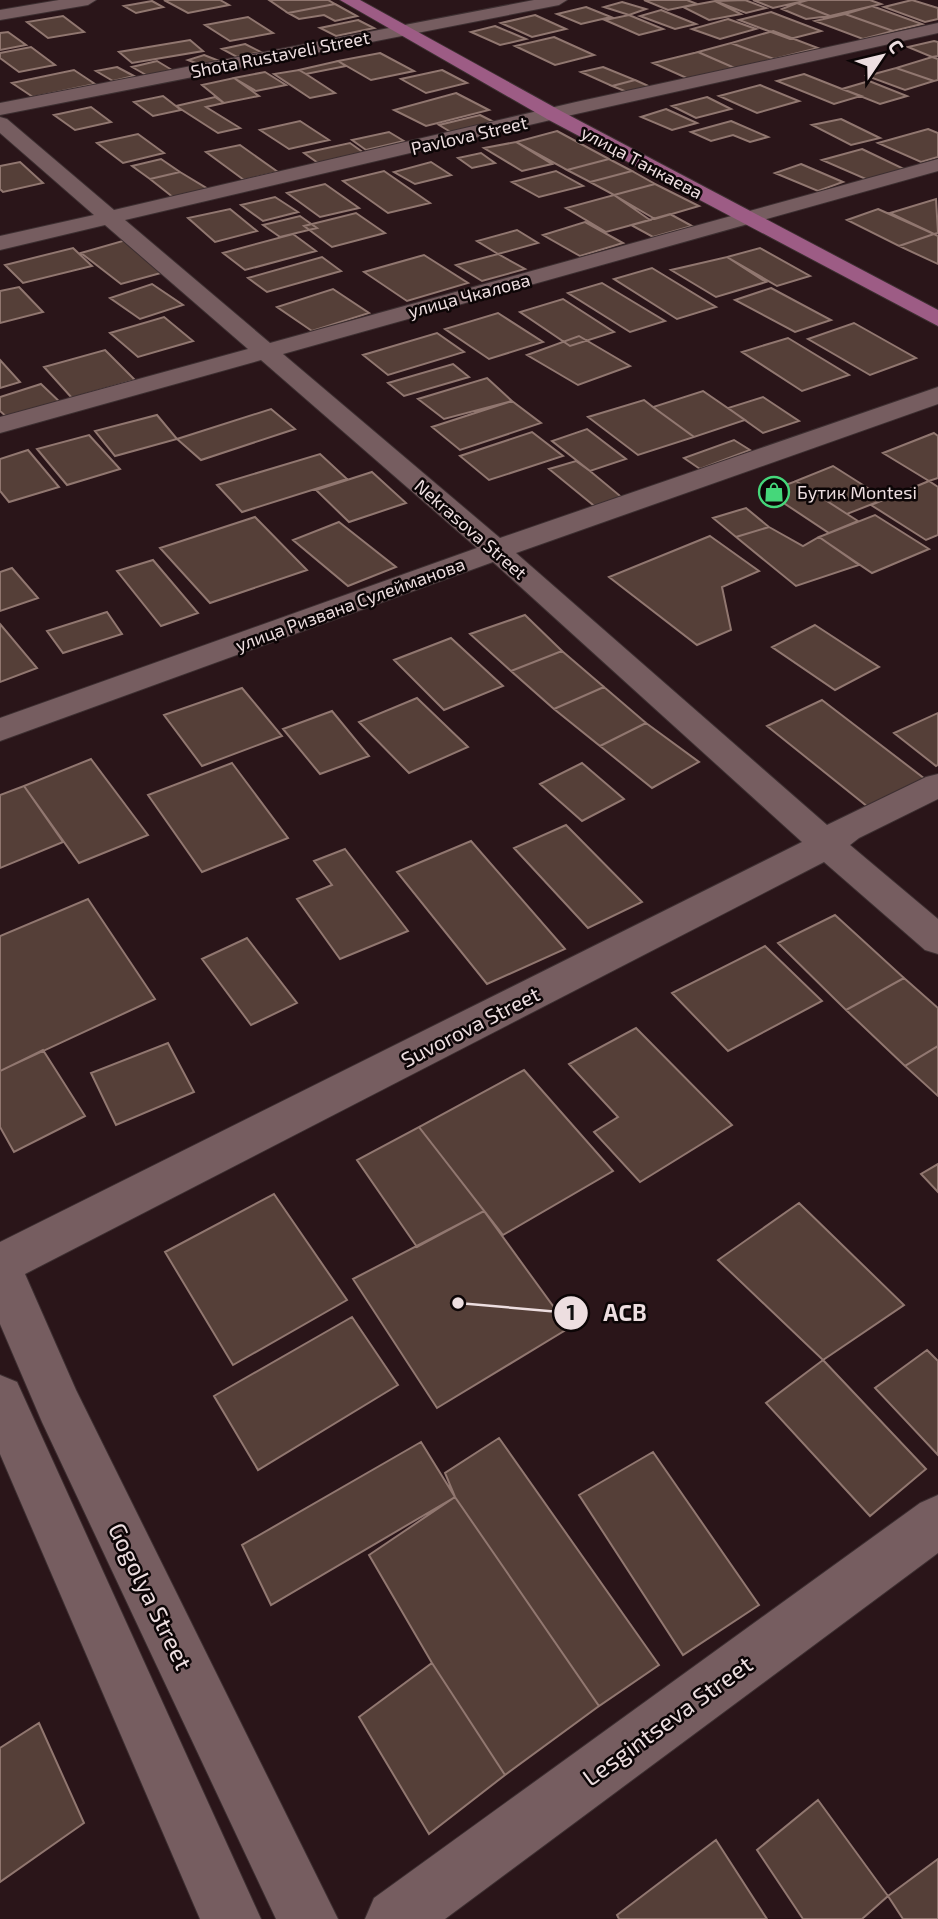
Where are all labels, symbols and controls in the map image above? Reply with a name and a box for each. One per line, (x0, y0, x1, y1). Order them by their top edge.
north arrow (847, 21, 917, 91)
street label: Shota Rustaveli Street (189, 26, 371, 82)
text: С (884, 35, 909, 57)
street label: Pavlova Street (409, 111, 529, 159)
street label: улица Танкаева (578, 121, 706, 203)
street label: улица Чкалова (406, 268, 532, 322)
street label: Nekrasova Street (410, 474, 532, 584)
shop icon: Бутик Montesi (757, 475, 791, 509)
place label: Бутик Montesi (797, 481, 917, 503)
street label: улица Ризвана Сулейманова (232, 552, 468, 656)
street label: Suvorova Street (397, 980, 543, 1072)
callout: АCB (554, 1291, 660, 1335)
text: АCB (603, 1298, 647, 1326)
text: 1 (566, 1299, 576, 1324)
street label: Gogolya Street (103, 1518, 199, 1674)
street label: Lesgintseva Street (577, 1649, 757, 1791)

